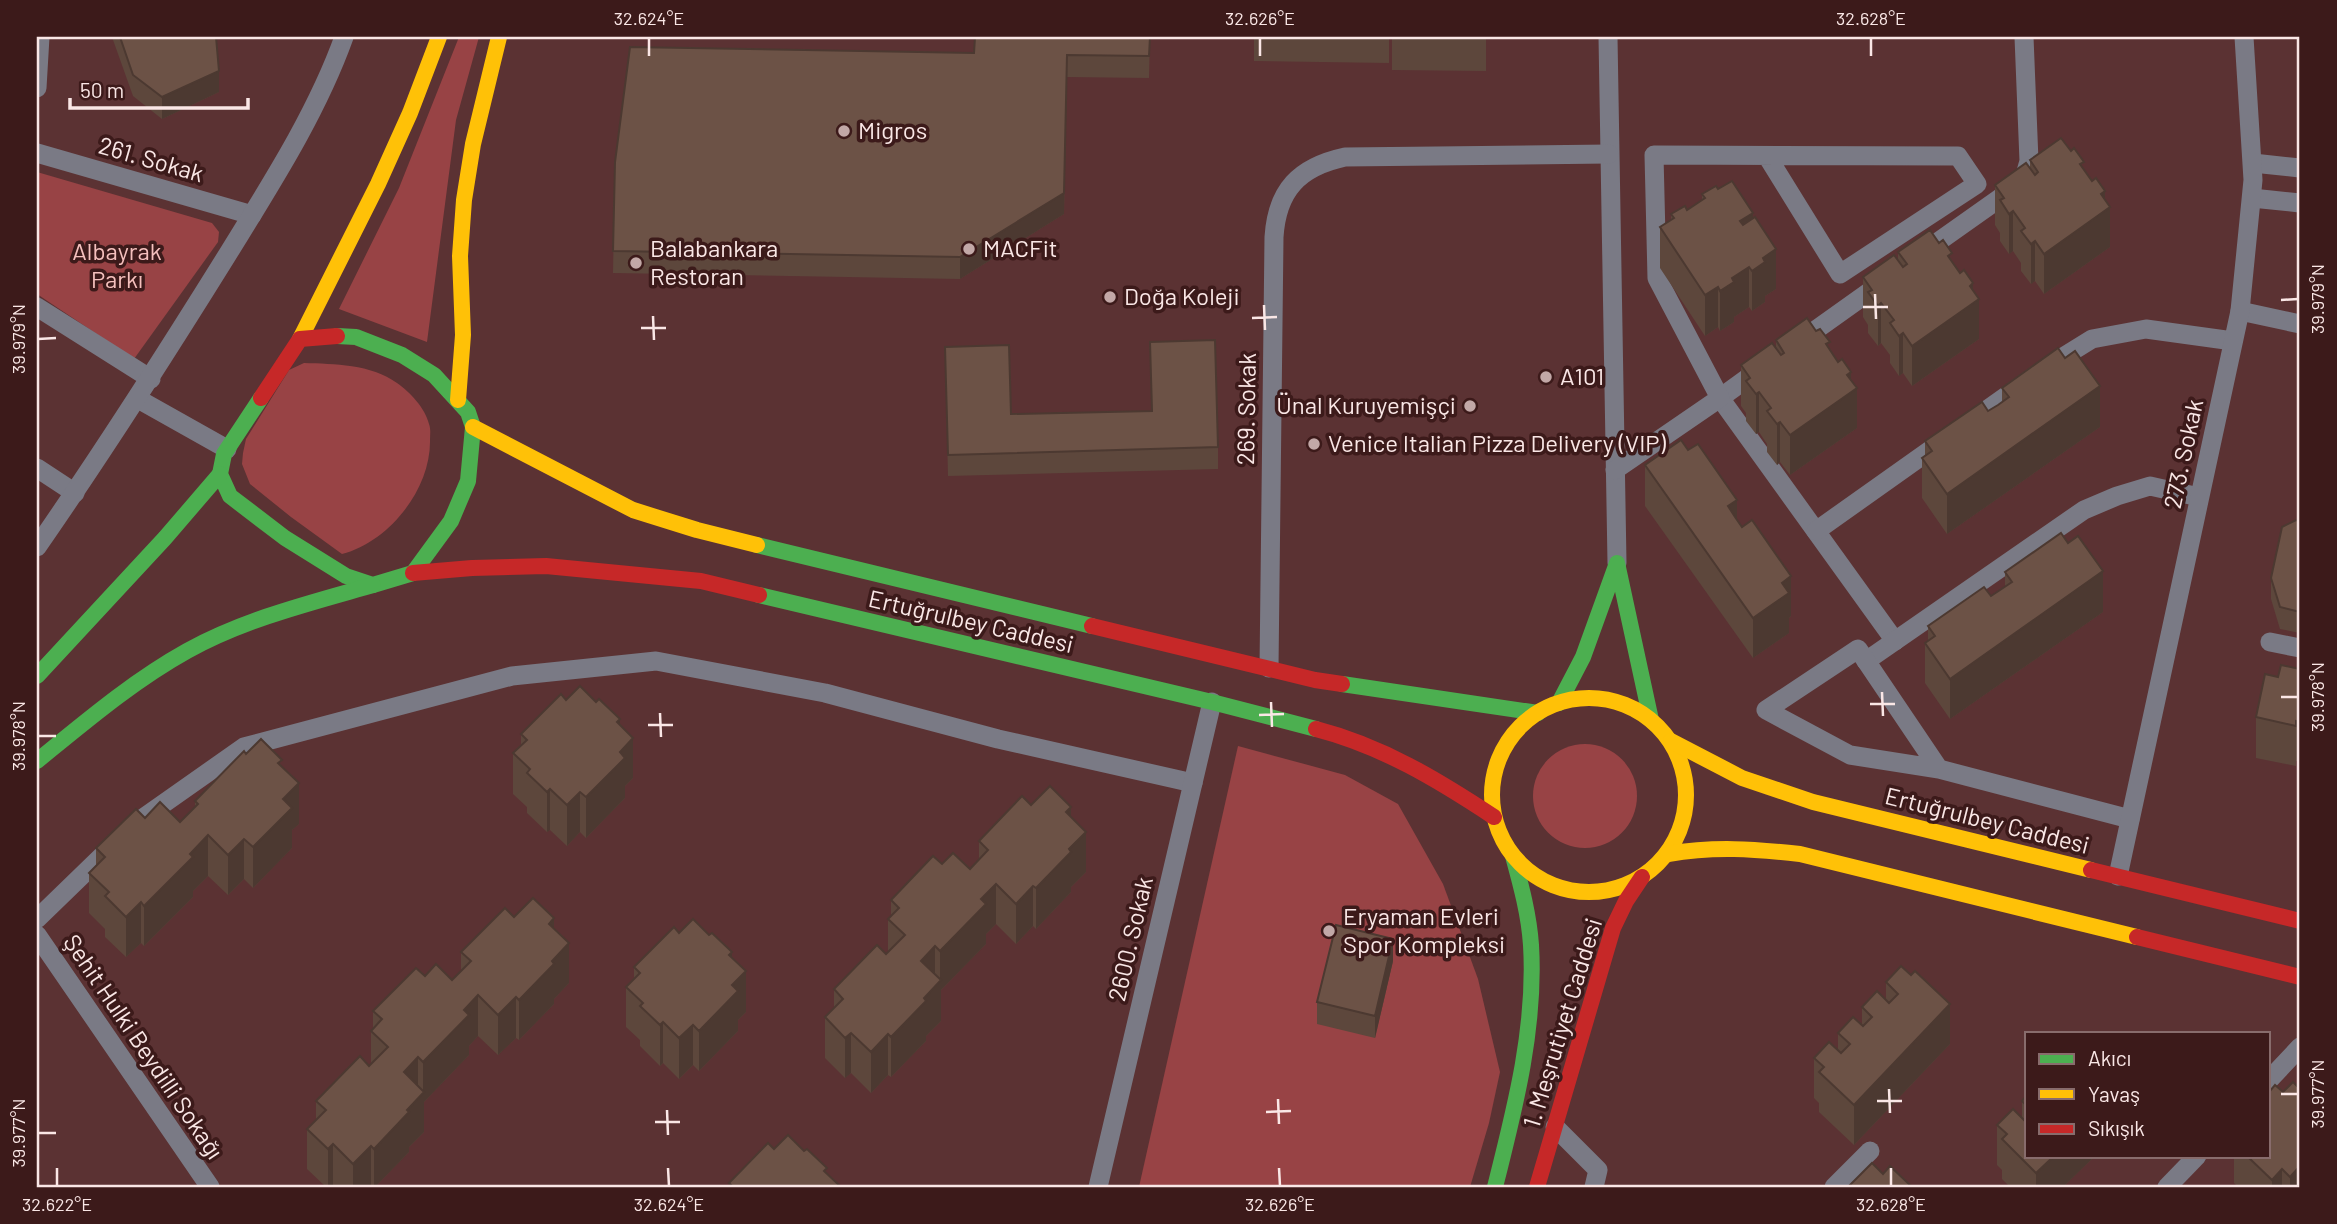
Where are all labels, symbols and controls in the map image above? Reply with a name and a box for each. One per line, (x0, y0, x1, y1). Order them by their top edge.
text: 32.624°E (614, 7, 684, 29)
text: 32.626°E (1225, 7, 1295, 29)
text: 32.628°E (1836, 7, 1906, 29)
scale bar (70, 66, 248, 110)
text: 50 m (80, 77, 124, 102)
place label: Migros (858, 115, 927, 144)
marker: Migros (836, 123, 852, 139)
street label: 261. Sokak (96, 130, 207, 187)
place label: Balabankara Restoran (650, 233, 778, 290)
place label: MACFit (983, 233, 1058, 262)
park label: Albayrak Parkı (72, 236, 162, 293)
marker: MACFit (961, 241, 977, 257)
marker: Balabankara Restoran (628, 255, 644, 271)
text: 39.979°N (2306, 264, 2328, 334)
place label: Doğa Koleji (1124, 281, 1240, 310)
marker: Doğa Koleji (1102, 289, 1118, 305)
text: 39.979°N (7, 304, 29, 374)
street label: 269. Sokak (1230, 353, 1261, 465)
place label: A101 (1560, 361, 1604, 390)
marker: A101 (1538, 369, 1554, 385)
place label: Ünal Kuruyemişçi (1276, 390, 1456, 419)
street label: 273. Sokak (2157, 396, 2208, 511)
marker: Ünal Kuruyemişçi (1462, 398, 1478, 414)
place label: Venice Italian Pizza Delivery (VIP) (1328, 428, 1667, 457)
marker: Venice Italian Pizza Delivery (VIP) (1306, 436, 1322, 452)
street label: Ertuğrulbey Caddesi (866, 583, 1077, 658)
text: 39.978°N (2306, 662, 2328, 732)
text: 39.978°N (7, 701, 29, 771)
street label: Ertuğrulbey Caddesi (1882, 780, 2093, 859)
street label: 2600. Sokak (1101, 874, 1158, 1004)
place label: Eryaman Evleri Spor Kompleksi (1343, 901, 1505, 958)
street label: 1. Meşrutiyet Caddesi (1516, 914, 1607, 1131)
marker: Eryaman Evleri Spor Kompleksi (1321, 923, 1337, 939)
street label: Şehit Hulki Beydilli Sokağı (58, 928, 230, 1164)
legend (2025, 1032, 2270, 1158)
text: Akıcı (2088, 1045, 2131, 1070)
text: 39.977°N (2306, 1059, 2328, 1129)
text: Yavaş (2088, 1081, 2140, 1106)
text: 39.977°N (7, 1098, 29, 1168)
text: Sıkışık (2088, 1115, 2145, 1140)
text: 32.622°E (22, 1193, 92, 1215)
text: 32.624°E (634, 1193, 704, 1215)
text: 32.626°E (1245, 1193, 1315, 1215)
text: 32.628°E (1856, 1193, 1926, 1215)

